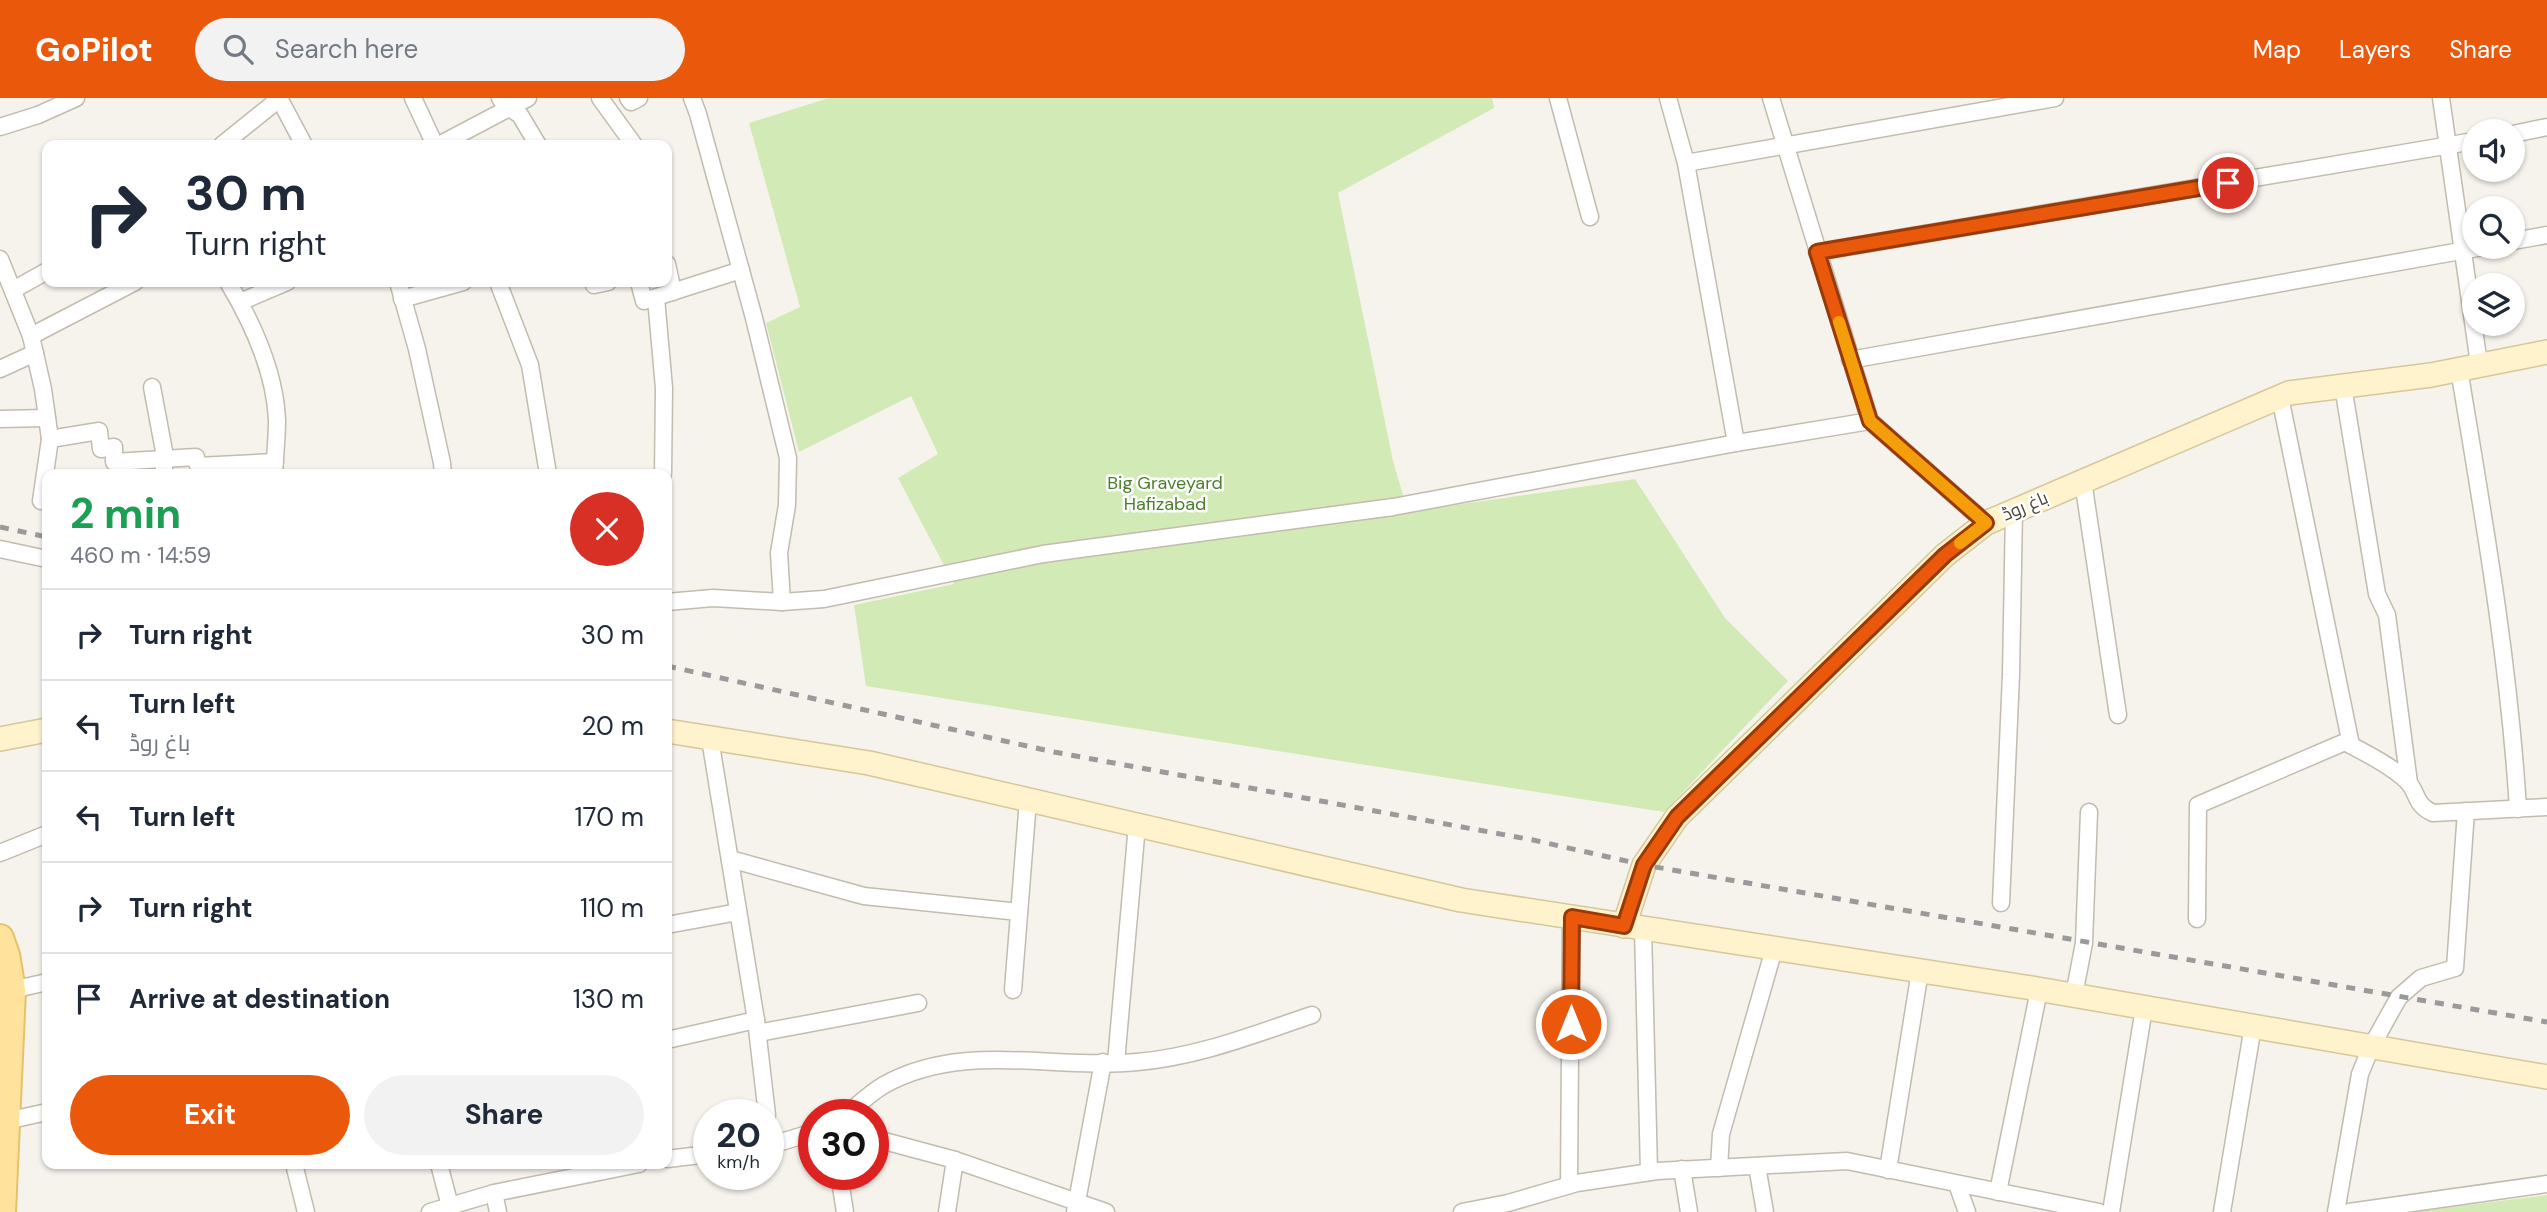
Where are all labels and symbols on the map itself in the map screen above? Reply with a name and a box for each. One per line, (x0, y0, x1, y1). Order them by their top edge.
pin (2198, 153, 2258, 213)
park label: Big Graveyard Hafizabad (1107, 471, 1223, 516)
street label: باغ روڈ (1998, 486, 2052, 526)
position arrow (1534, 987, 1608, 1061)
speed limit sign: 30 (798, 1099, 889, 1190)

